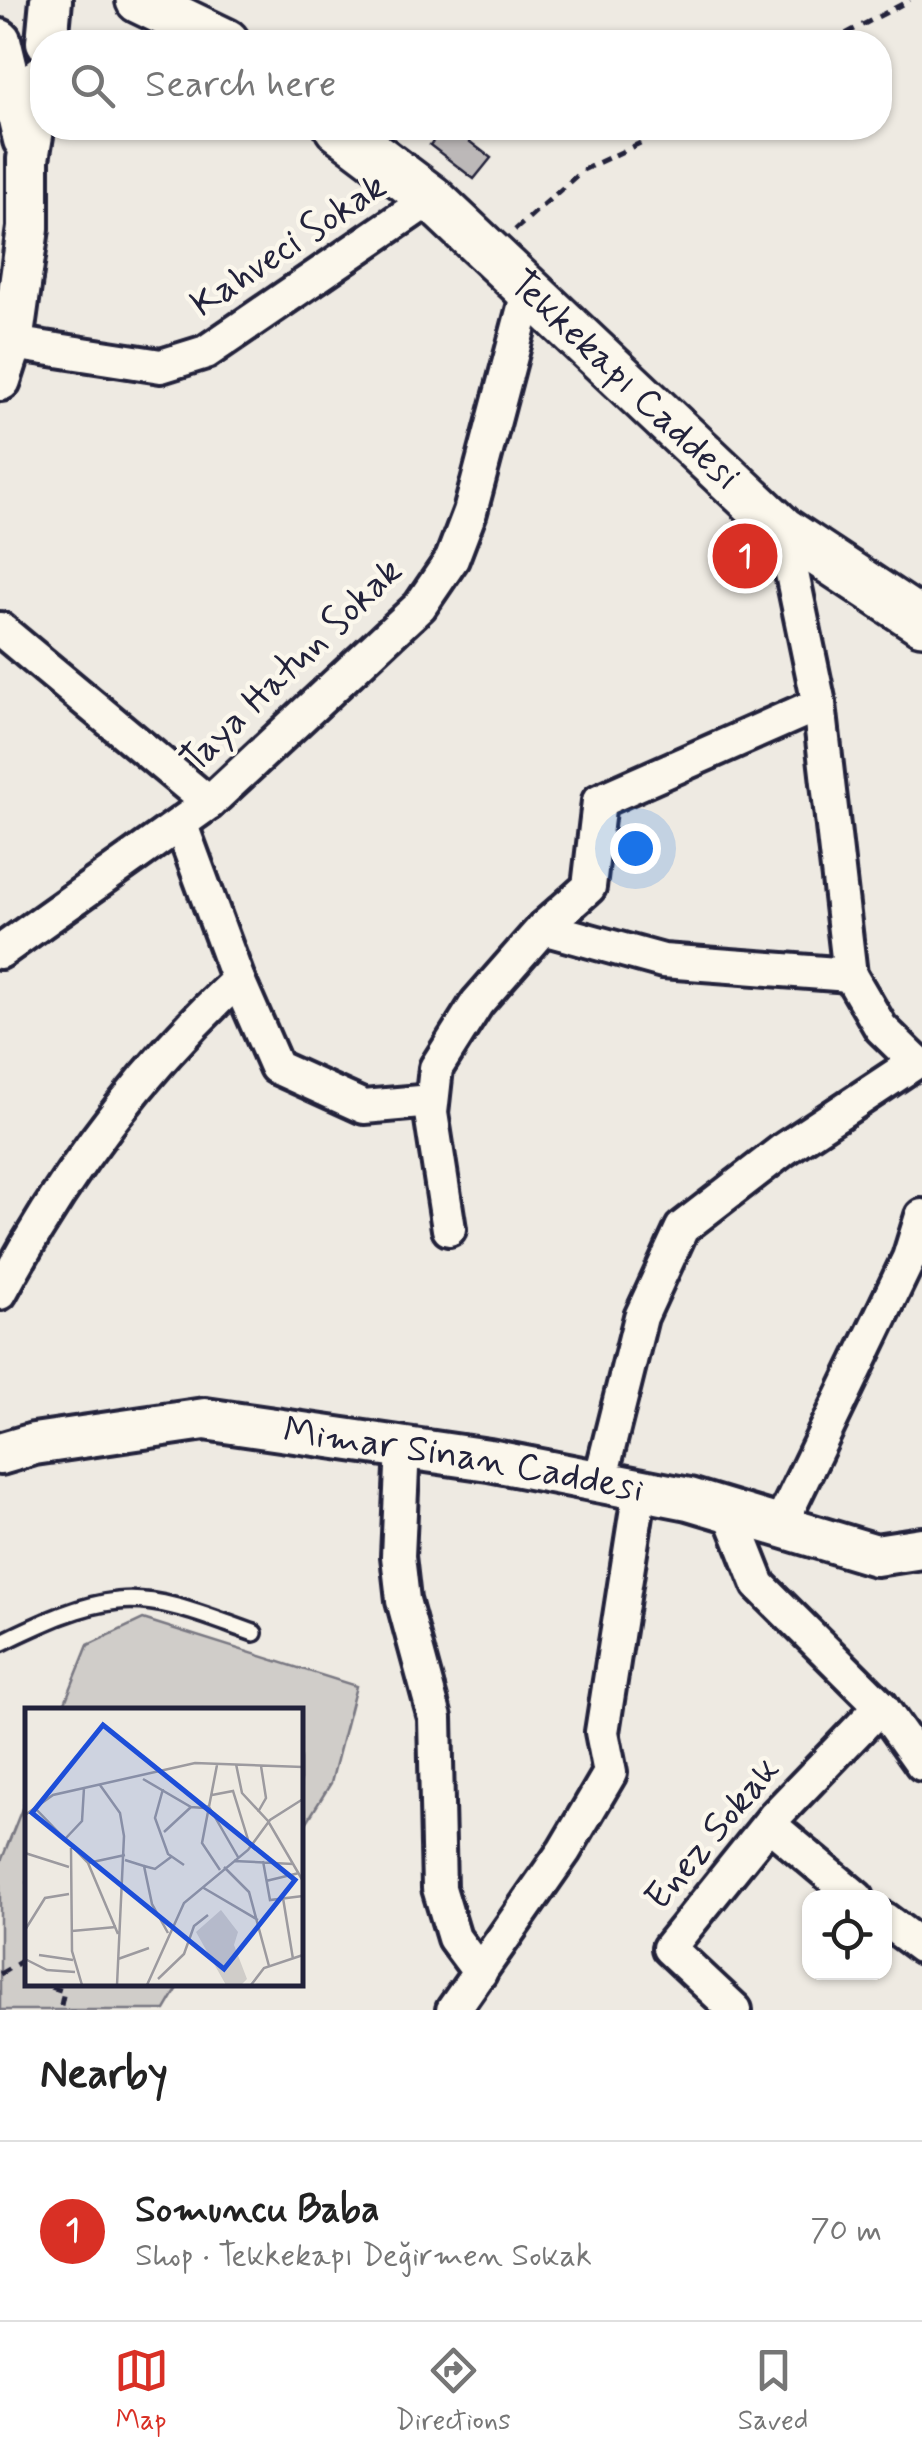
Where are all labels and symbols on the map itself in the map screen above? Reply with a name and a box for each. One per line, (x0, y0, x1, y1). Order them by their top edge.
street label: Kahveci Sokak (182, 163, 396, 329)
street label: Tekkekapı Caddesi (498, 260, 750, 501)
pin: 1 (712, 518, 778, 594)
street label: Taya Hatun Sokak (171, 548, 413, 784)
your location (610, 823, 661, 874)
street label: Mimar Sinan Caddesi (280, 1406, 648, 1514)
inset map (25, 1708, 302, 1985)
street label: Enez Sokak (635, 1747, 791, 1921)

